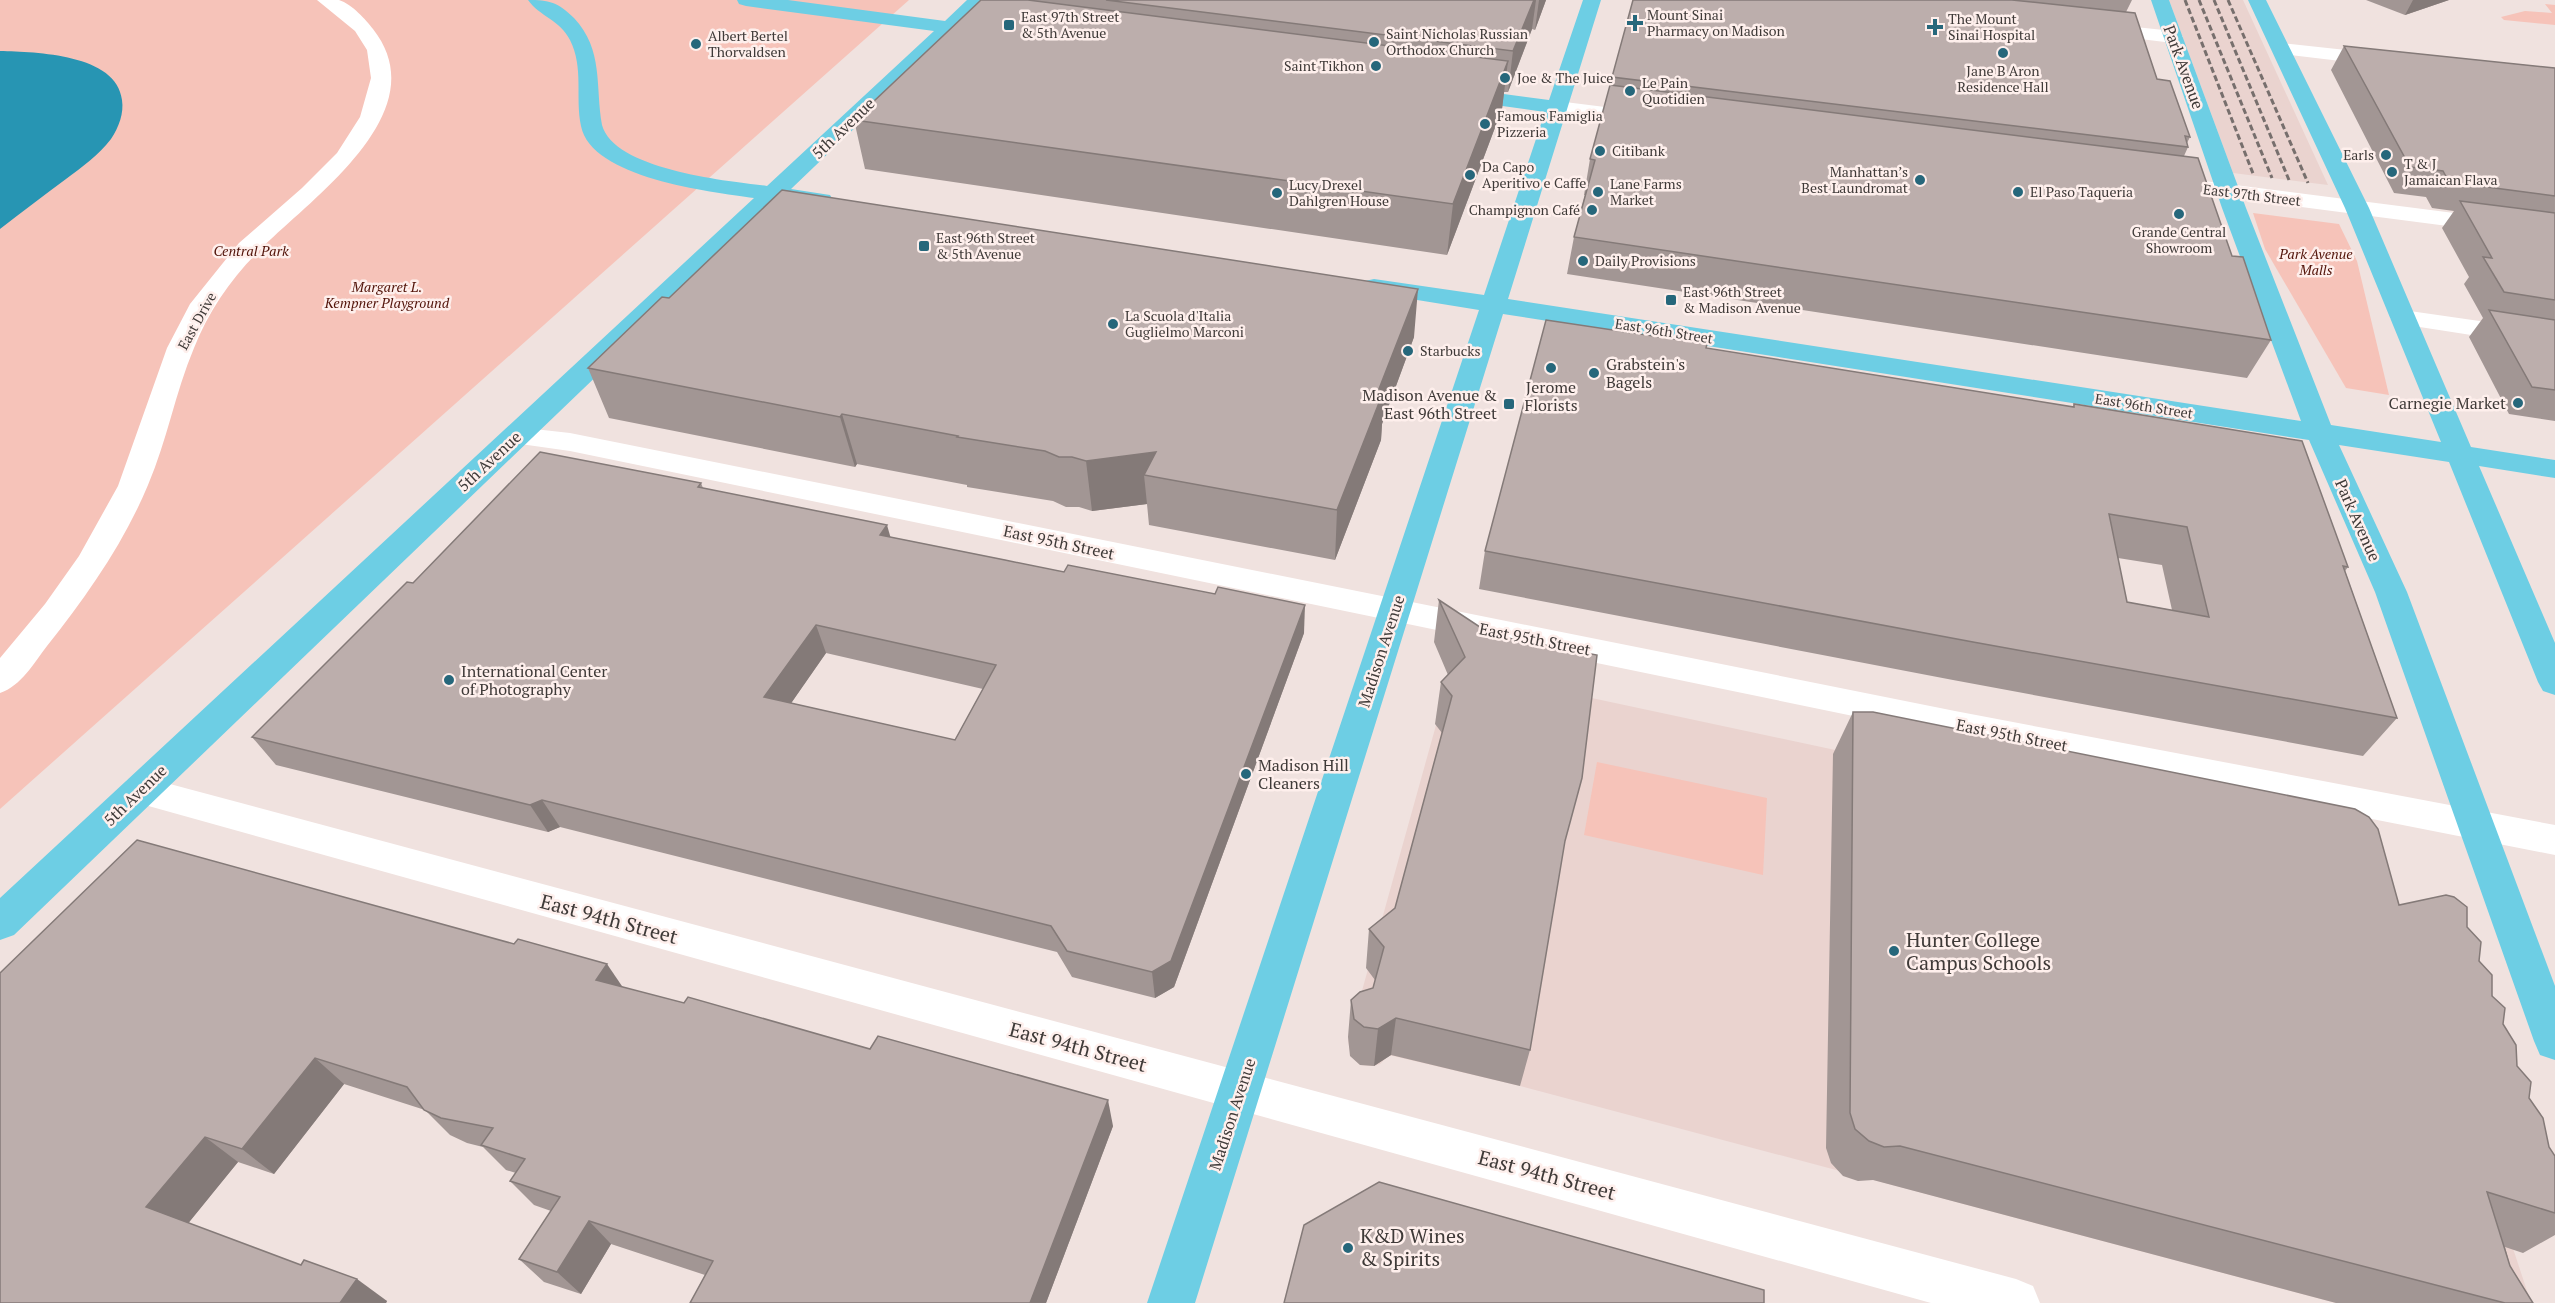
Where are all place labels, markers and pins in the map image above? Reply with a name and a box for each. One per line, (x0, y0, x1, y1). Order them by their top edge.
place label: Mount Sinai Pharmacy on Madison (1647, 5, 1786, 40)
place label: East 97th Street & 5th Avenue (1021, 7, 1120, 42)
place label: The Mount Sinai Hospital (1948, 9, 2035, 44)
marker: Mount Sinai Pharmacy on Madison (1628, 16, 1642, 30)
marker: East 97th Street & 5th Avenue (1002, 18, 1016, 32)
marker: The Mount Sinai Hospital (1926, 18, 1944, 36)
place label: Saint Nicholas Russian Orthodox Church (1386, 24, 1529, 59)
place label: Albert Bertel Thorvaldsen (708, 26, 788, 61)
marker: Saint Nicholas Russian Orthodox Church (1367, 35, 1381, 49)
marker: Albert Bertel Thorvaldsen (689, 37, 703, 51)
marker: Jane B Aron Residence Hall (1996, 46, 2010, 60)
place label: Saint Tikhon (1284, 56, 1365, 75)
marker: Saint Tikhon (1369, 59, 1383, 73)
place label: Jane B Aron Residence Hall (1957, 61, 2049, 96)
place label: Joe & The Juice (1517, 68, 1613, 87)
marker: Joe & The Juice (1498, 71, 1512, 85)
place label: Le Pain Quotidien (1642, 73, 1705, 108)
marker: Le Pain Quotidien (1623, 84, 1637, 98)
place label: Famous Famiglia Pizzeria (1497, 106, 1603, 141)
marker: Famous Famiglia Pizzeria (1478, 117, 1492, 131)
place label: Citibank (1612, 141, 1666, 160)
marker: Citibank (1593, 144, 1607, 158)
place label: Earls (2343, 145, 2374, 164)
marker: Earls (2379, 148, 2393, 162)
place label: T & J Jamaican Flava (2404, 154, 2498, 189)
place label: Da Capo Aperitivo e Caffe (1482, 157, 1586, 192)
place label: Manhattan’s Best Laundromat (1801, 162, 1909, 197)
marker: T & J Jamaican Flava (2385, 165, 2399, 179)
marker: Da Capo Aperitivo e Caffe (1463, 168, 1477, 182)
marker: Manhattan’s Best Laundromat (1913, 173, 1927, 187)
place label: Lane Farms Market (1610, 174, 1682, 209)
place label: Lucy Drexel Dahlgren House (1289, 175, 1389, 210)
place label: El Paso Taqueria (2030, 182, 2133, 201)
marker: Lane Farms Market (1591, 185, 1605, 199)
marker: El Paso Taqueria (2011, 185, 2025, 199)
marker: Lucy Drexel Dahlgren House (1270, 186, 1284, 200)
place label: Champignon Café (1469, 200, 1580, 219)
marker: Champignon Café (1585, 203, 1599, 217)
marker: Grande Central Showroom (2172, 207, 2186, 221)
place label: Grande Central Showroom (2132, 222, 2226, 257)
place label: East 96th Street & 5th Avenue (936, 228, 1036, 263)
marker: East 96th Street & 5th Avenue (917, 239, 931, 253)
place label: Daily Provisions (1595, 251, 1696, 270)
marker: Daily Provisions (1576, 254, 1590, 268)
place label: East 96th Street & Madison Avenue (1683, 282, 1801, 317)
marker: East 96th Street & Madison Avenue (1664, 293, 1678, 307)
place label: La Scuola d'Italia Guglielmo Marconi (1125, 306, 1244, 341)
marker: La Scuola d'Italia Guglielmo Marconi (1106, 317, 1120, 331)
place label: Starbucks (1420, 341, 1481, 360)
marker: Starbucks (1401, 344, 1415, 358)
place label: Grabstein's Bagels (1606, 353, 1685, 393)
marker: Jerome Florists (1544, 361, 1558, 375)
marker: Grabstein's Bagels (1587, 366, 1601, 380)
place label: Jerome Florists (1524, 376, 1578, 416)
place label: Madison Avenue & East 96th Street (1362, 384, 1497, 424)
place label: Carnegie Market (2389, 392, 2506, 414)
marker: Carnegie Market (2511, 396, 2525, 410)
marker: Madison Avenue & East 96th Street (1502, 397, 1516, 411)
place label: International Center of Photography (461, 660, 608, 700)
marker: International Center of Photography (442, 673, 456, 687)
place label: Madison Hill Cleaners (1258, 754, 1349, 794)
marker: Madison Hill Cleaners (1239, 767, 1253, 781)
place label: Hunter College Campus Schools (1906, 926, 2051, 976)
marker: Hunter College Campus Schools (1887, 944, 1901, 958)
place label: K&D Wines & Spirits (1360, 1222, 1465, 1272)
marker: K&D Wines & Spirits (1341, 1241, 1355, 1255)

